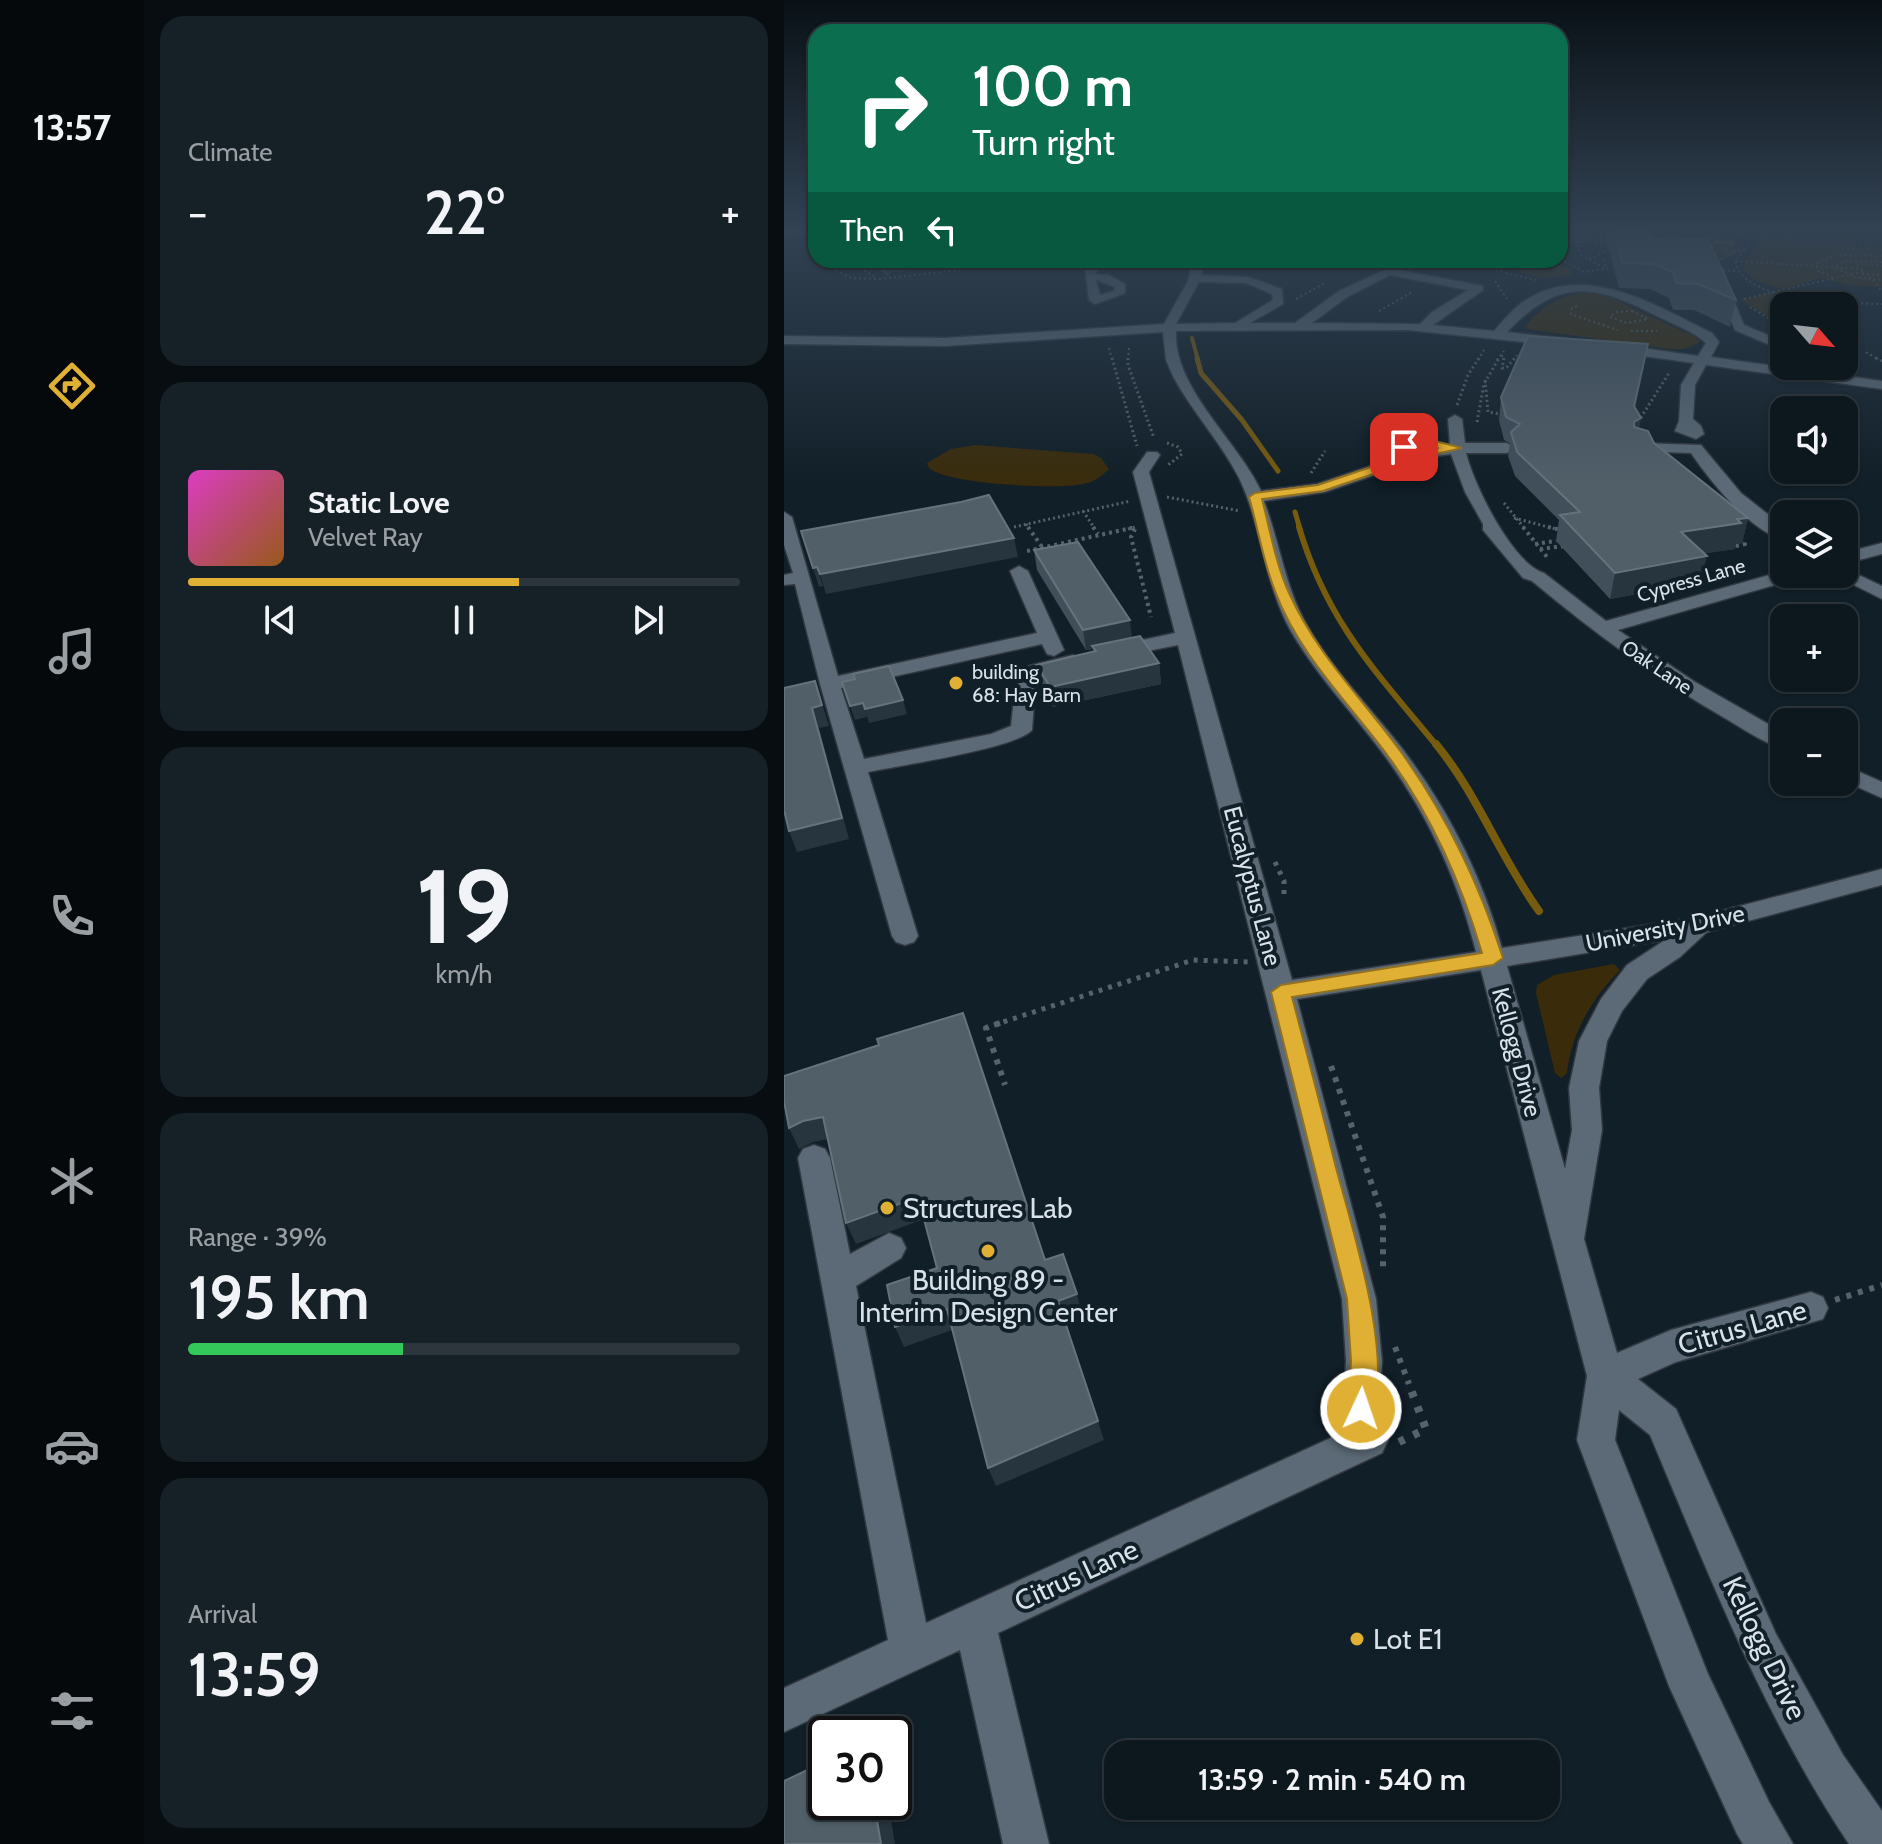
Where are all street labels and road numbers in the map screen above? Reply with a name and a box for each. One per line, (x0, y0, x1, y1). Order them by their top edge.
street label: Cypress Lane (1634, 553, 1748, 607)
street label: Oak Lane (1617, 635, 1697, 699)
street label: Eucalyptus Lane (1218, 803, 1288, 969)
street label: University Drive (1583, 898, 1747, 958)
street label: Kellogg Drive (1486, 984, 1548, 1120)
street label: Citrus Lane (1674, 1292, 1810, 1362)
street label: Citrus Lane (1009, 1532, 1143, 1618)
street label: Kellogg Drive (1716, 1571, 1814, 1725)

